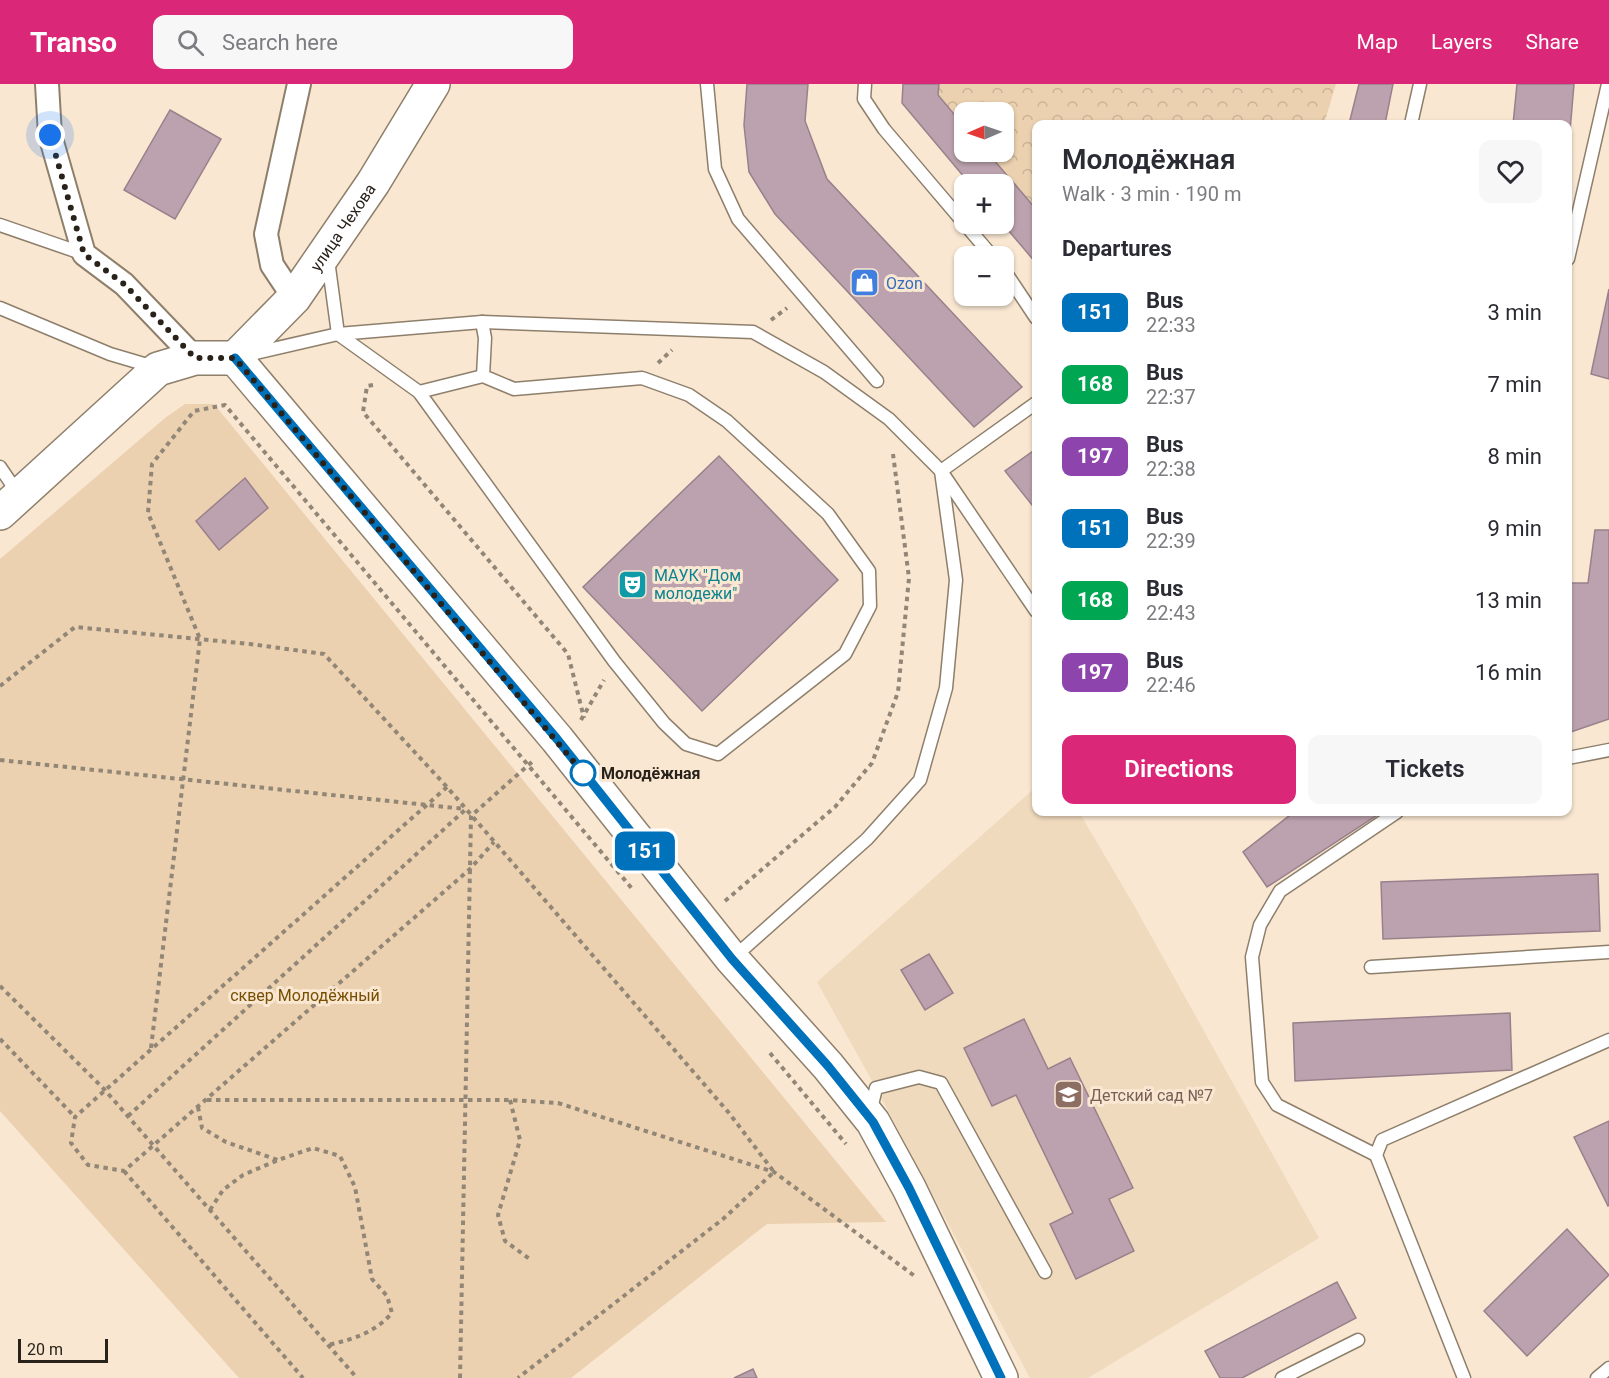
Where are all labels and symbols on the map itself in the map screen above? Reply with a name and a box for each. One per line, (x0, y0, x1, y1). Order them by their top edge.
north arrow (954, 102, 1014, 162)
your location (35, 120, 65, 150)
street label: улица Чехова (306, 180, 379, 275)
shop icon: Ozon (849, 267, 881, 299)
place label: Ozon (886, 274, 923, 293)
place label: МАУК "Дом молодежи" (654, 566, 741, 603)
theatre icon: МАУК "Дом молодежи" (617, 568, 649, 600)
marker: Молодёжная (570, 760, 596, 786)
place label: Молодёжная (601, 764, 701, 783)
line badge: 151 (610, 832, 680, 870)
park label: сквер Молодёжный (230, 986, 380, 1005)
school or university icon: Детский сад №7 (1053, 1079, 1085, 1111)
place label: Детский сад №7 (1090, 1086, 1213, 1105)
scale bar (18, 1336, 108, 1364)

